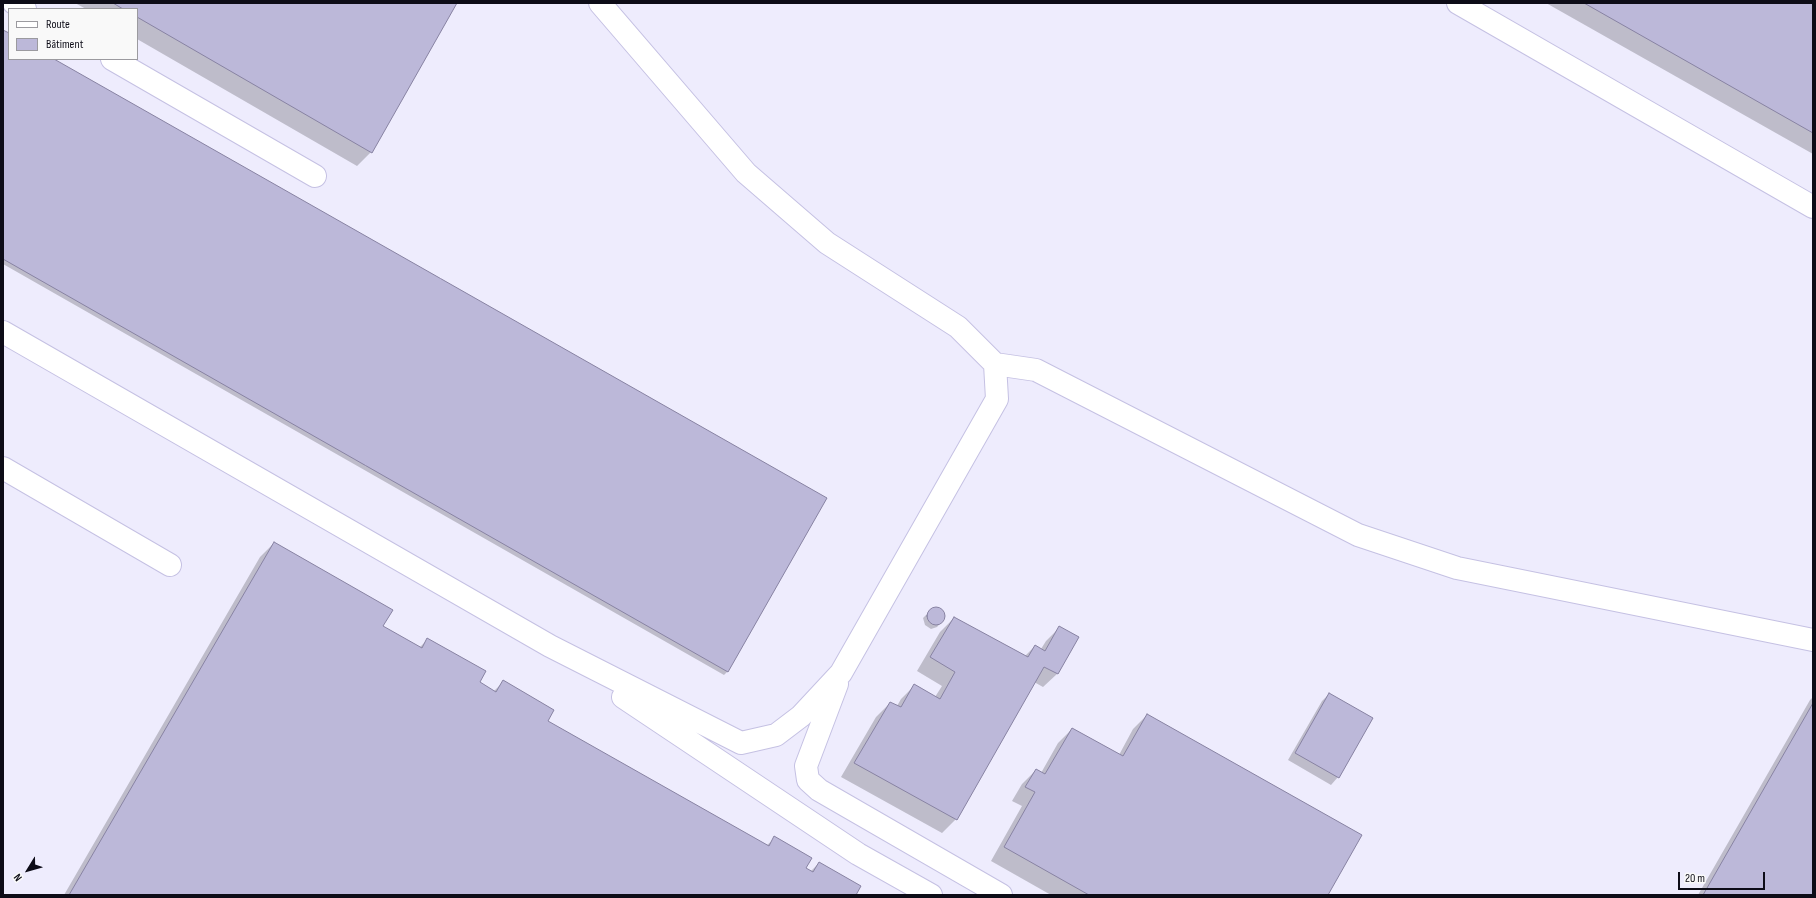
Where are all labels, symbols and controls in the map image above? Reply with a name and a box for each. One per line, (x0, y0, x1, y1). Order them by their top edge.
legend (8, 8, 138, 60)
text: Route (46, 17, 70, 32)
text: Bâtiment (46, 37, 83, 52)
north arrow (8, 850, 48, 890)
scale bar (1680, 864, 1767, 890)
text: N (11, 871, 25, 884)
text: 20 m (1685, 871, 1705, 886)

